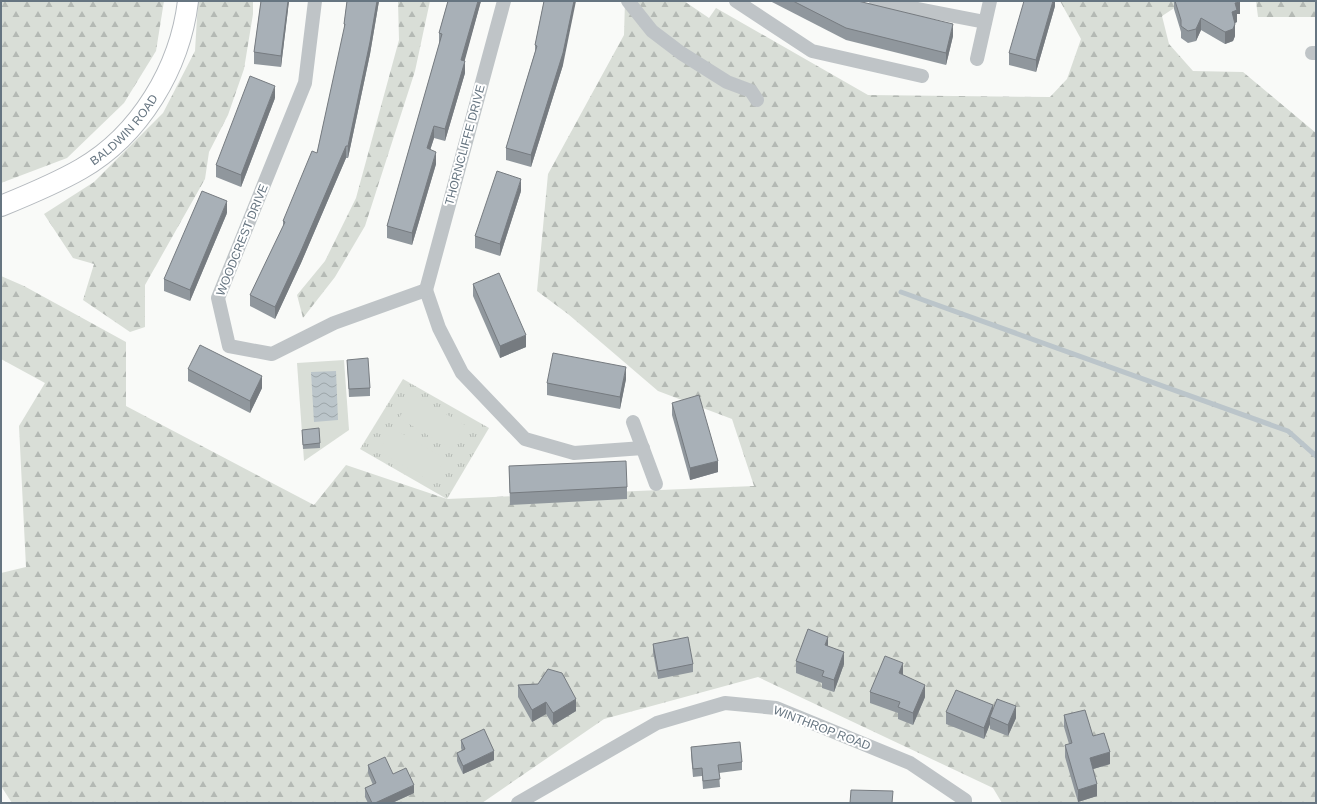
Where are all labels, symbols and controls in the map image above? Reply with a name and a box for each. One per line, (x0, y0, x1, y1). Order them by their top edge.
street label: THORNCLIFFE DRIVE (442, 83, 488, 207)
street label: BALDWIN ROAD (88, 91, 161, 168)
street label: WOODCREST DRIVE (213, 182, 271, 298)
street label: WINTHROP ROAD (771, 703, 873, 753)

